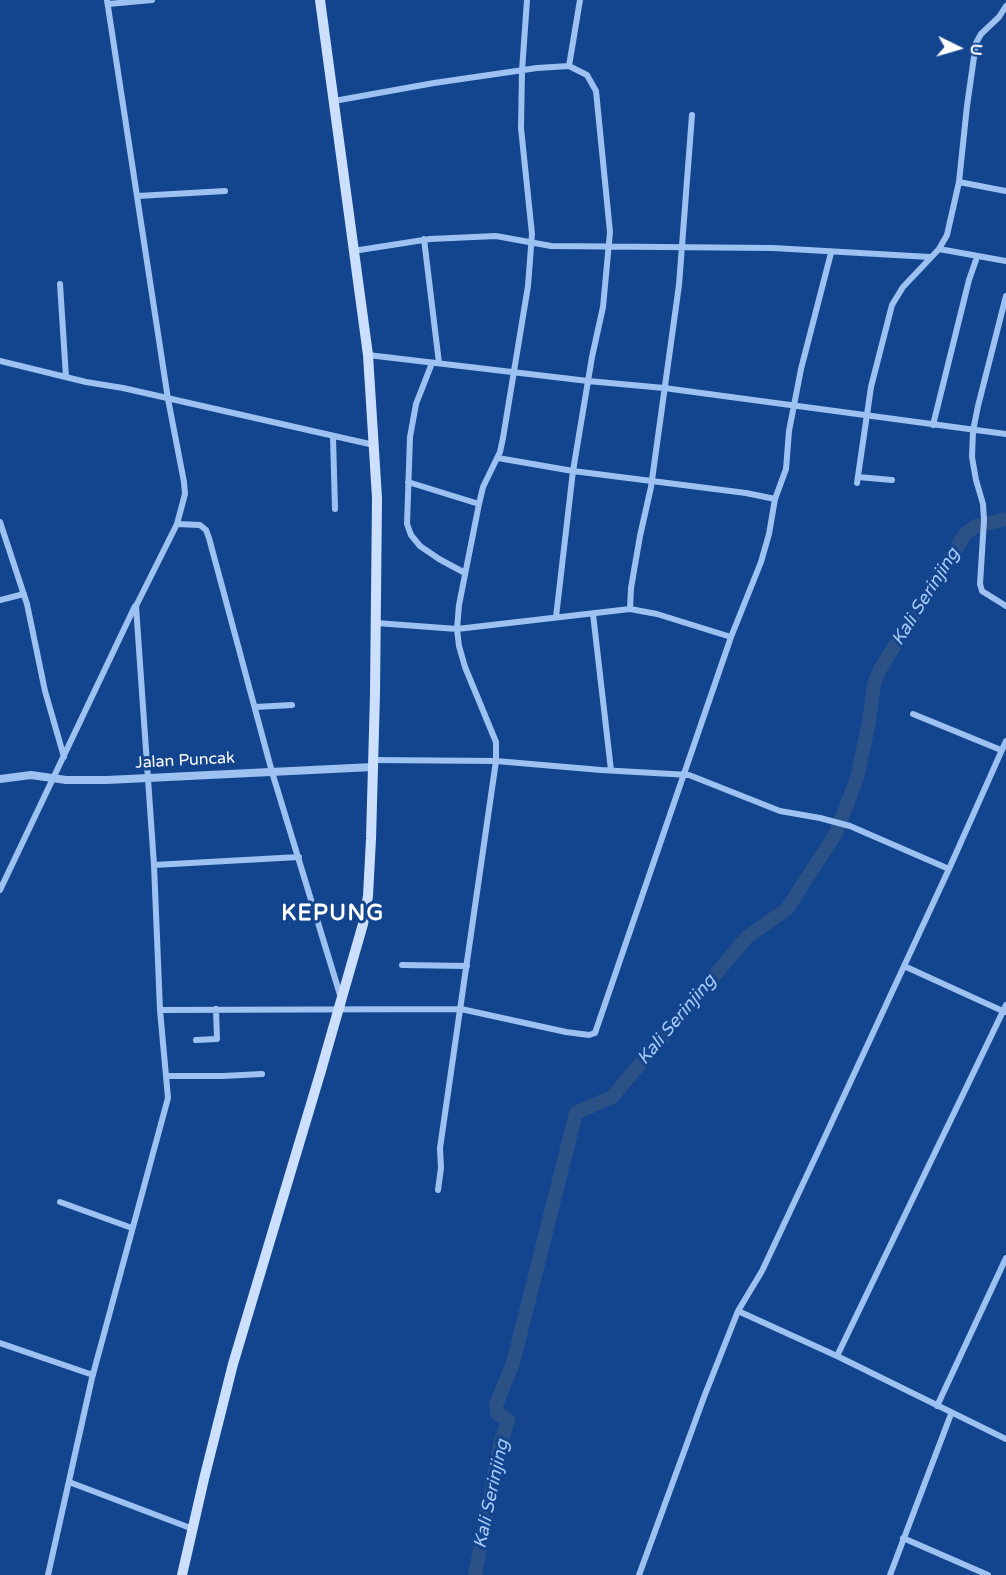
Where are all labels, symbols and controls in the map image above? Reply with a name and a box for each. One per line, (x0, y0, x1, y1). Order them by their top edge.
north arrow (928, 18, 988, 78)
text: U (965, 43, 986, 56)
water label: Kali Serinjing (887, 544, 965, 650)
street label: Jalan Puncak (135, 749, 235, 773)
district label: KEPUNG (281, 901, 385, 927)
water label: Kali Serinjing (633, 971, 721, 1069)
water label: Kali Serinjing (470, 1438, 514, 1550)

